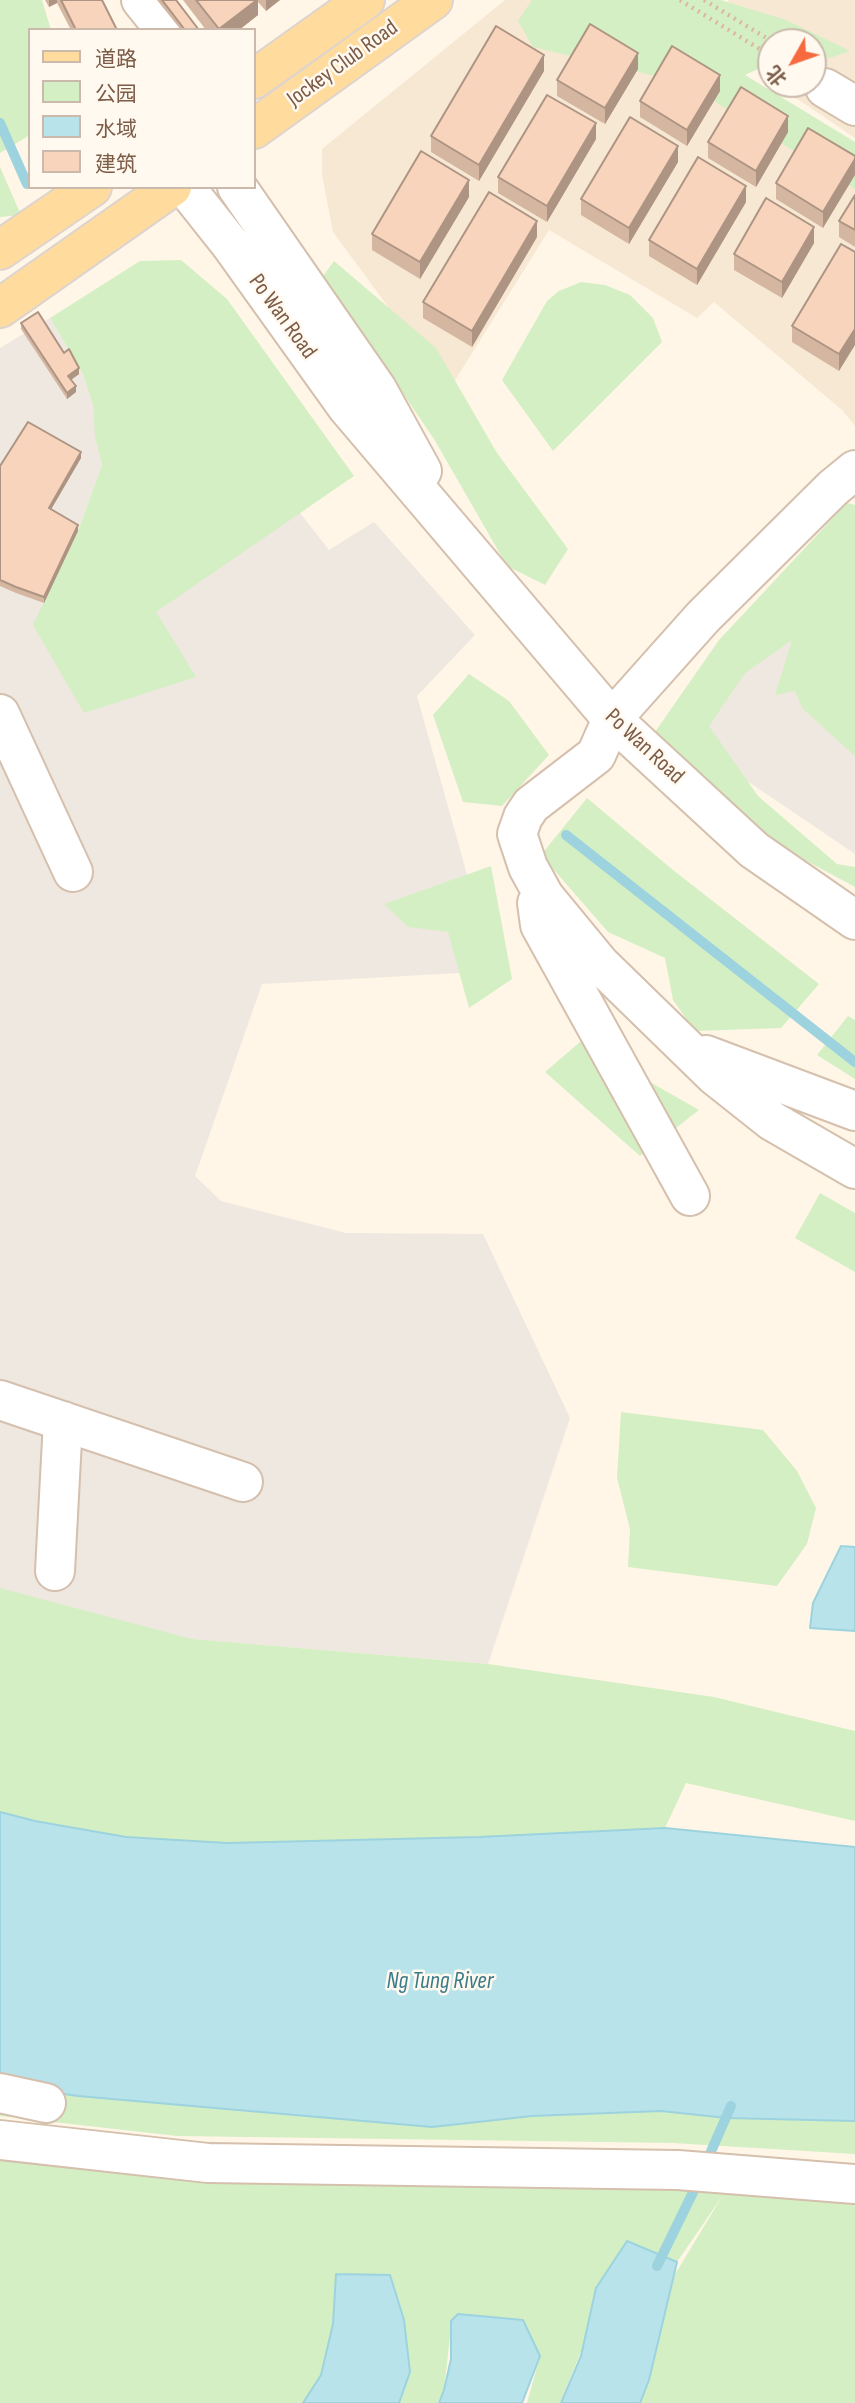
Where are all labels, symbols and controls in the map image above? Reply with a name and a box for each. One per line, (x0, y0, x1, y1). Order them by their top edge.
street label: Jockey Club Road (282, 15, 404, 113)
legend (28, 28, 256, 189)
north arrow (757, 28, 827, 98)
text: 道路 (95, 47, 137, 72)
text: 北 (762, 61, 792, 90)
text: 公园 (95, 82, 137, 107)
text: 水域 (95, 117, 137, 142)
text: 建筑 (95, 152, 137, 177)
street label: Po Wan Road (242, 269, 322, 365)
street label: Po Wan Road (599, 704, 689, 790)
water label: Ng Tung River (387, 1968, 493, 1996)

